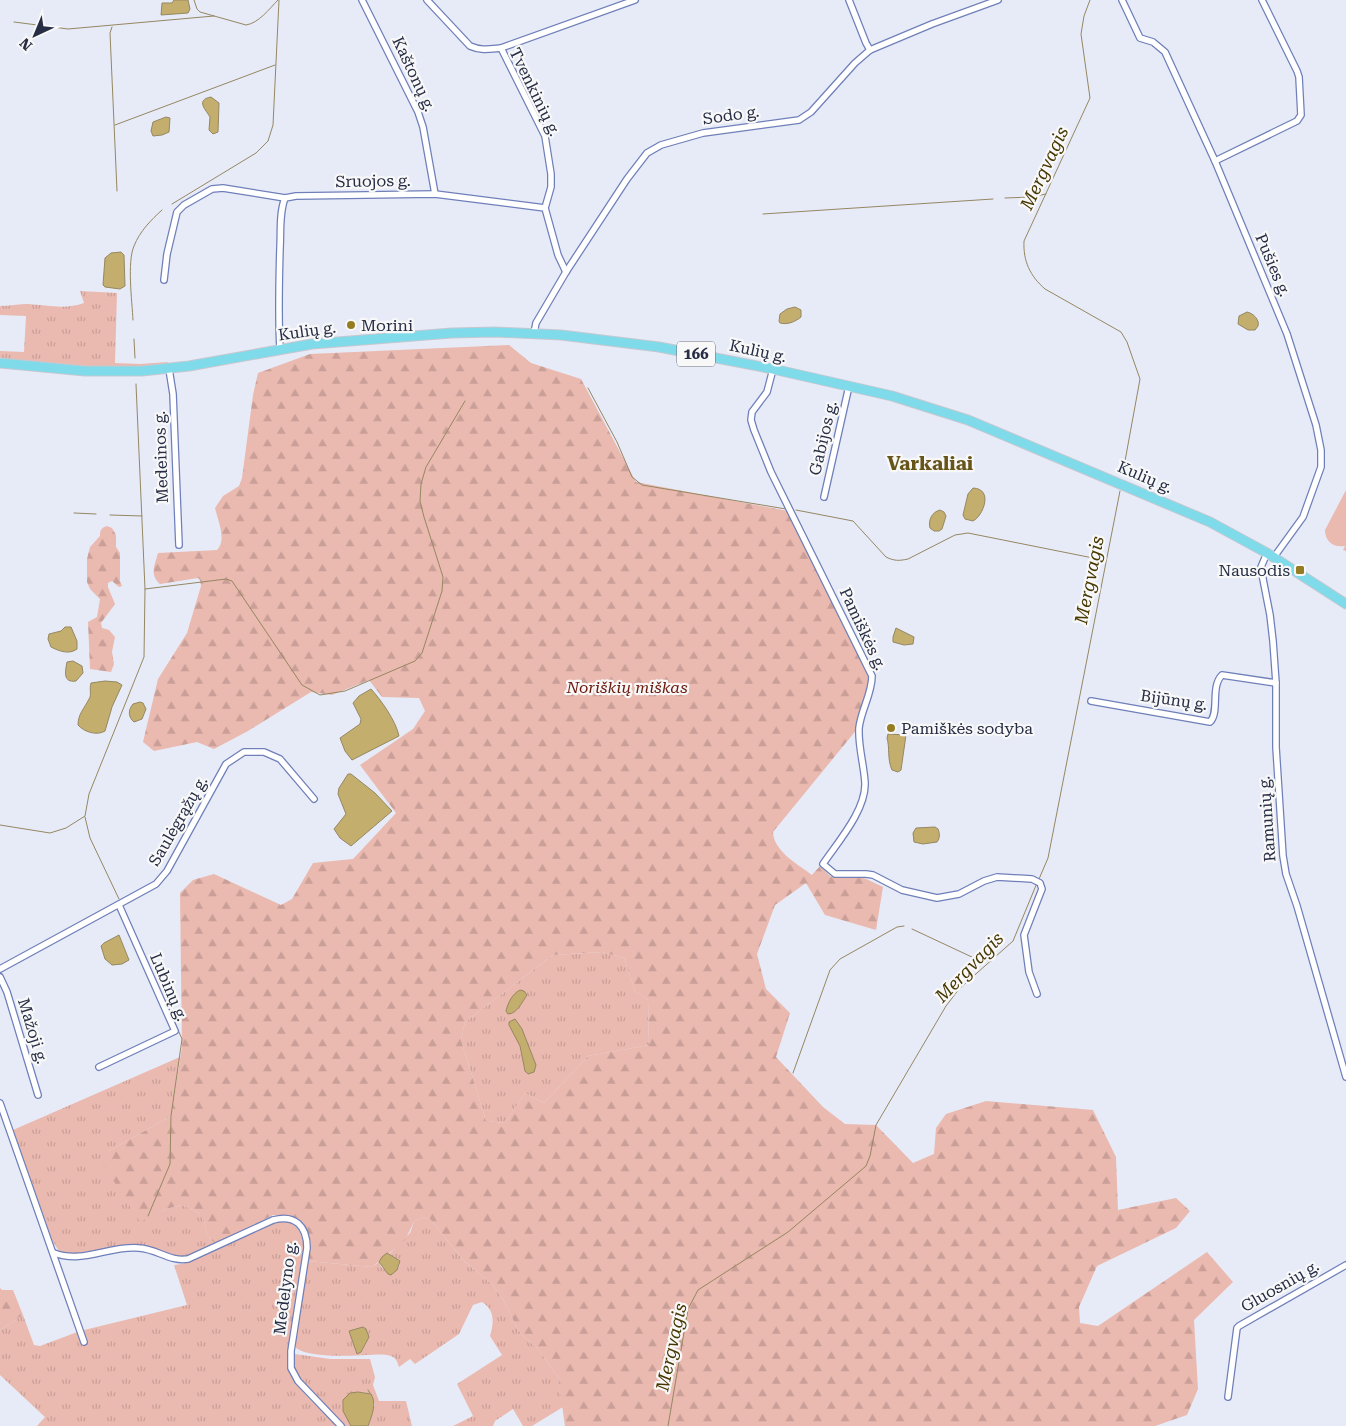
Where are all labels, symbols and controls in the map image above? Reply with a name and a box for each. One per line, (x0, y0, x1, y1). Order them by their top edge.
north arrow (10, 10, 60, 60)
street label: Kaštonų g. (388, 34, 440, 114)
text: N (16, 35, 35, 54)
street label: Tvenkinių g. (505, 45, 565, 139)
street label: Sodo g. (702, 102, 760, 128)
water label: Mergvagis (1015, 123, 1072, 214)
street label: Sruojos g. (335, 171, 411, 191)
street label: Pušies g. (1251, 231, 1295, 299)
place label: Morini (361, 316, 413, 335)
street label: Kulių g. (277, 318, 337, 344)
marker: Morini (345, 319, 357, 331)
street label: Kulių g. (728, 336, 788, 366)
road number: 166 (677, 342, 715, 366)
street label: Gabijos g. (805, 399, 841, 477)
street label: Medeinos g. (150, 410, 172, 504)
district label: Varkaliai (887, 452, 973, 475)
street label: Kulių g. (1115, 457, 1175, 497)
water label: Mergvagis (1070, 534, 1108, 627)
place label: Nausodis (1218, 561, 1290, 580)
marker: Nausodis (1294, 564, 1306, 576)
street label: Pamiškės g. (836, 585, 890, 673)
park label: Noriškių miškas (565, 678, 688, 697)
street label: Bijūnų g. (1139, 686, 1209, 714)
place label: Pamiškės sodyba (901, 719, 1033, 738)
marker: Pamiškės sodyba (885, 722, 897, 734)
street label: Saulėgrąžų g. (145, 773, 211, 869)
street label: Ramunių g. (1255, 775, 1279, 863)
water label: Mergvagis (930, 928, 1008, 1007)
street label: Lubinų g. (146, 950, 192, 1024)
street label: Mažoji g. (14, 996, 52, 1066)
street label: Medelyno g. (270, 1240, 300, 1336)
street label: Gluosnių g. (1238, 1256, 1322, 1316)
water label: Mergvagis (651, 1301, 691, 1394)

